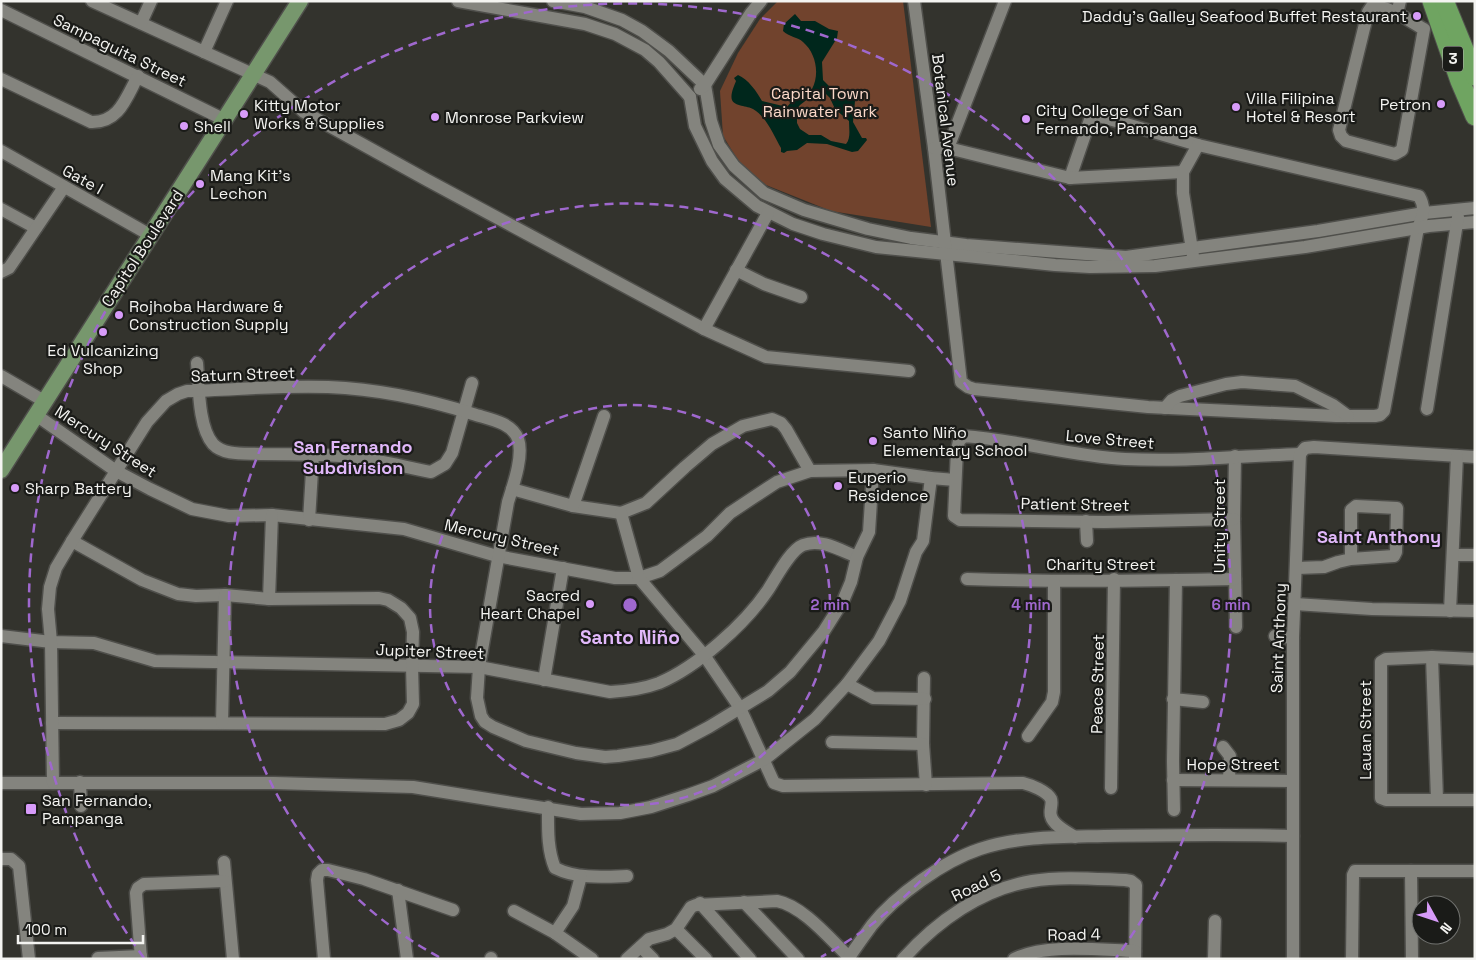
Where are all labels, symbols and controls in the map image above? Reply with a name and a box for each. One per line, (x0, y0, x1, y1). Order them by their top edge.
place label: Daddy's Galley Seafood Buffet Restaurant (1082, 6, 1407, 27)
street label: Sampaguita Street (50, 9, 190, 92)
marker: Daddy's Galley Seafood Buffet Restaurant (1411, 10, 1423, 22)
road number: 3 (1443, 46, 1463, 72)
street label: Botanical Avenue (927, 53, 964, 188)
park label: Capital Town Rainwater Park (763, 83, 878, 122)
place label: Villa Filipina Hotel & Resort (1246, 88, 1356, 127)
place label: Petron (1380, 94, 1431, 115)
place label: Kitty Motor Works & Supplies (254, 95, 384, 134)
marker: Petron (1435, 98, 1447, 110)
place label: City College of San Fernando, Pampanga (1036, 100, 1198, 139)
marker: Villa Filipina Hotel & Resort (1230, 101, 1242, 113)
place label: Monrose Parkview (445, 107, 584, 128)
marker: Kitty Motor Works & Supplies (238, 108, 250, 120)
marker: Monrose Parkview (429, 111, 441, 123)
marker: City College of San Fernando, Pampanga (1020, 113, 1032, 125)
place label: Shell (194, 116, 231, 137)
marker: Shell (178, 120, 190, 132)
street label: Gate I (59, 160, 107, 199)
place label: Mang Kit's Lechon (210, 165, 291, 204)
marker: Mang Kit's Lechon (194, 178, 206, 190)
street label: Capitol Boulevard (97, 186, 188, 311)
place label: Rojhoba Hardware & Construction Supply (129, 296, 289, 335)
marker: Rojhoba Hardware & Construction Supply (113, 309, 125, 321)
marker: Ed Vulcanizing Shop (97, 326, 109, 338)
place label: Ed Vulcanizing Shop (47, 340, 159, 379)
street label: Saturn Street (190, 362, 296, 387)
street label: Mercury Street (51, 401, 161, 482)
place label: Santo Niño Elementary School (883, 422, 1028, 461)
street label: Love Street (1065, 425, 1155, 454)
district label: San Fernando Subdivision (293, 435, 413, 479)
marker: Santo Niño Elementary School (867, 435, 879, 447)
place label: Euperio Residence (848, 467, 929, 506)
place label: Sharp Battery (25, 478, 132, 499)
street label: Unity Street (1209, 479, 1230, 573)
marker: Euperio Residence (832, 480, 844, 492)
marker: Sharp Battery (9, 482, 21, 494)
street label: Patient Street (1020, 493, 1130, 516)
street label: Mercury Street (442, 514, 561, 561)
district label: Saint Anthony (1317, 525, 1441, 548)
street label: Charity Street (1046, 554, 1156, 575)
street label: Saint Anthony (1266, 583, 1291, 693)
place label: Sacred Heart Chapel (480, 585, 580, 624)
text: 2 min (811, 595, 849, 614)
text: 4 min (1011, 595, 1051, 614)
text: 6 min (1211, 595, 1251, 614)
centre of rings (621, 596, 639, 614)
marker: Sacred Heart Chapel (584, 598, 596, 610)
district label: Santo Niño (580, 625, 680, 650)
street label: Peace Street (1086, 634, 1109, 734)
street label: Jupiter Street (375, 639, 485, 664)
street label: Lauan Street (1355, 680, 1376, 780)
street label: Hope Street (1186, 754, 1280, 775)
place label: San Fernando, Pampanga (42, 790, 152, 829)
marker: San Fernando, Pampanga (24, 802, 38, 816)
street label: Road 5 (948, 864, 1005, 906)
north arrow (1411, 895, 1461, 945)
scale bar (18, 912, 142, 944)
text: N (1436, 919, 1456, 938)
text: 100 m (25, 920, 67, 939)
street label: Road 4 (1047, 924, 1101, 945)

